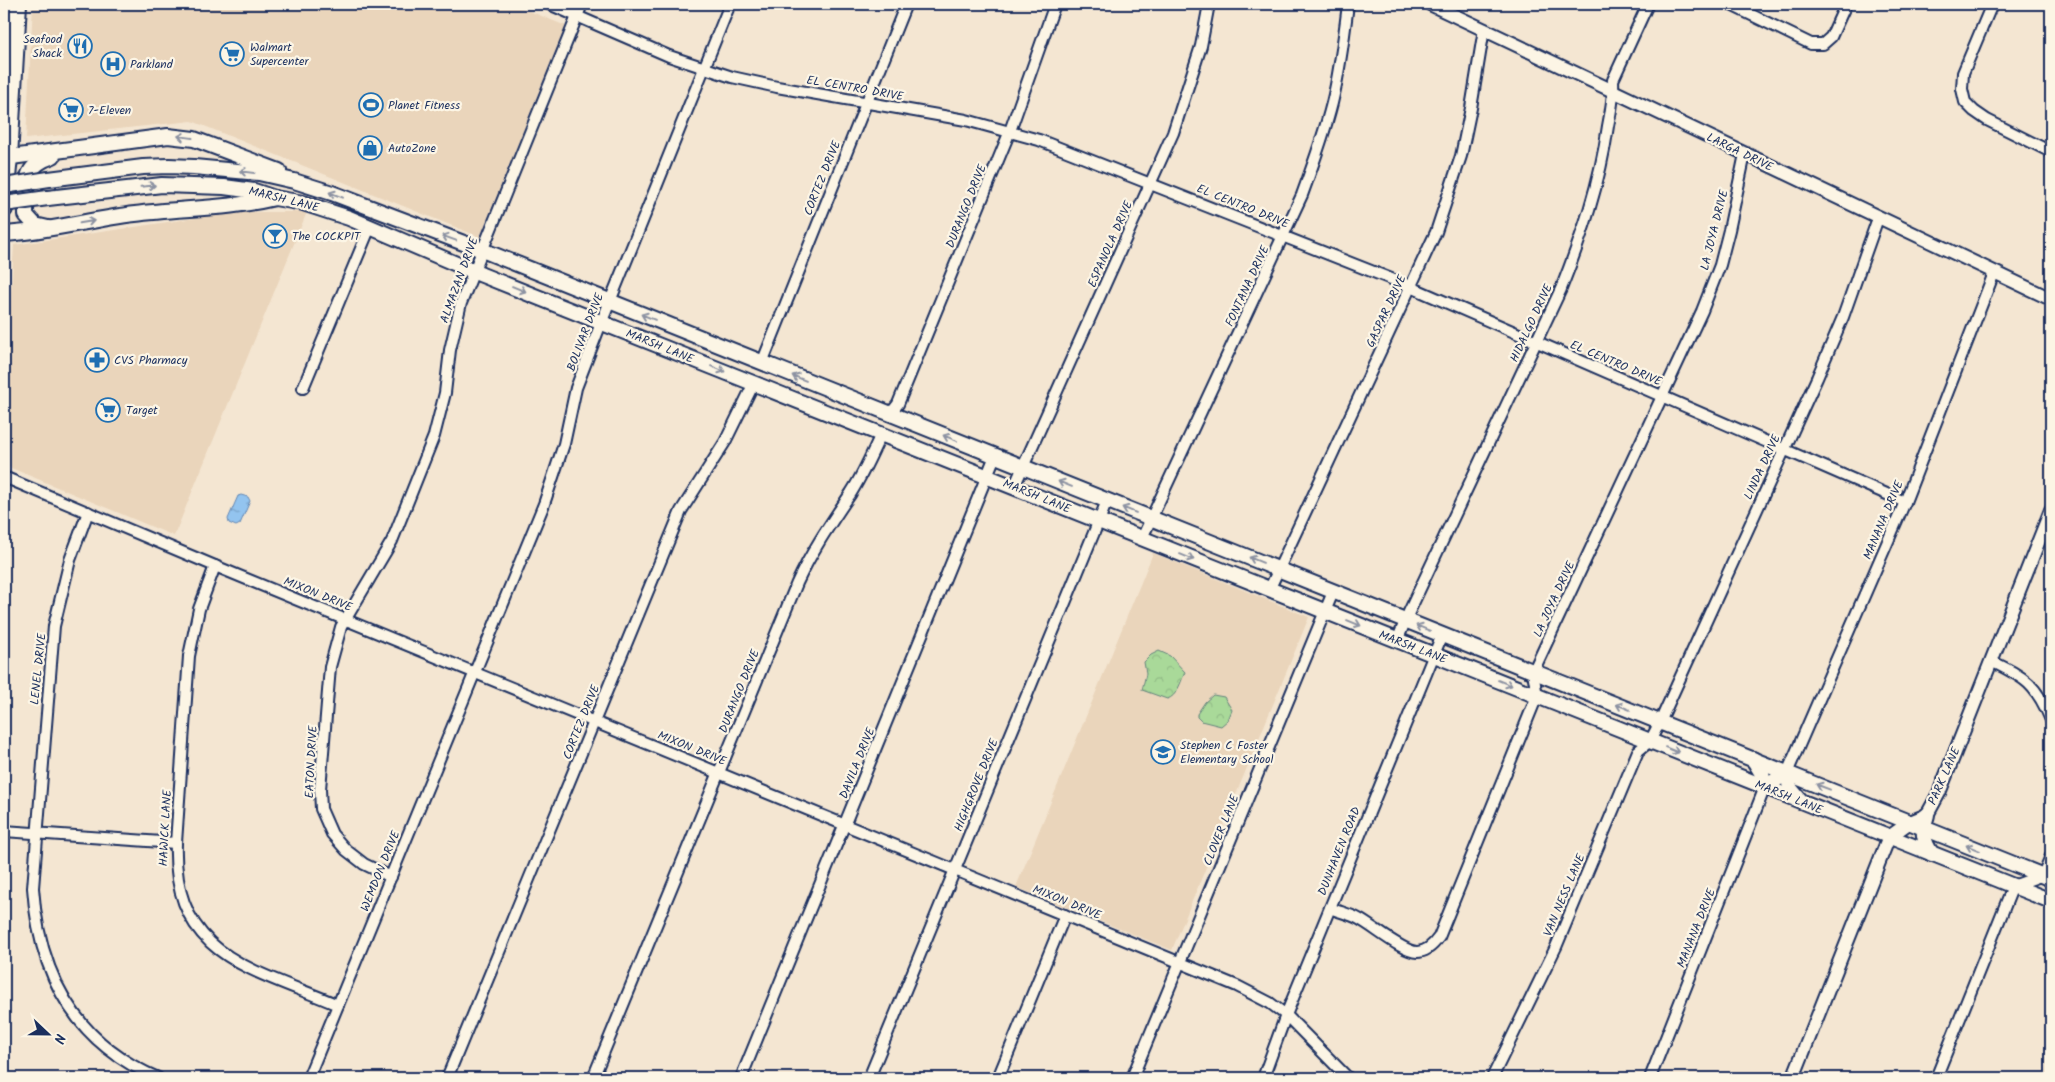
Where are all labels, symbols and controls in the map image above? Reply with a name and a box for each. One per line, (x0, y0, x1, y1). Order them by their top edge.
place label: Seafood Shack (23, 30, 63, 63)
restaurant icon: Seafood Shack (67, 33, 93, 59)
place label: Walmart Supercenter (250, 38, 309, 71)
supermarket icon: Walmart Supercenter (219, 41, 245, 67)
hospital icon: Parkland (100, 51, 126, 77)
place label: Parkland (130, 55, 174, 74)
street label: EL CENTRO DRIVE (805, 71, 906, 107)
sports icon: Planet Fitness (358, 92, 384, 118)
place label: Planet Fitness (388, 96, 460, 115)
supermarket icon: 7-Eleven (58, 97, 84, 123)
place label: 7-Eleven (88, 101, 131, 120)
street label: LARGA DRIVE (1703, 128, 1777, 177)
one-way arrow (177, 132, 193, 142)
shop icon: AutoZone (357, 135, 383, 161)
street label: CORTEZ DRIVE (799, 137, 846, 218)
place label: AutoZone (388, 139, 436, 158)
street label: DURANGO DRIVE (941, 161, 992, 251)
one-way arrow (239, 167, 255, 177)
street label: EL CENTRO DRIVE (1194, 179, 1293, 234)
one-way arrow (140, 182, 156, 191)
street label: MARSH LANE (247, 182, 322, 218)
street label: LA JOYA DRIVE (1695, 187, 1734, 272)
one-way arrow (329, 190, 344, 199)
street label: ESPANOLA DRIVE (1083, 197, 1138, 291)
one-way arrow (78, 217, 94, 227)
bar icon: The COCKPIT (262, 223, 288, 249)
place label: The COCKPIT (292, 227, 362, 246)
one-way arrow (441, 233, 457, 242)
street label: ALMAZAN DRIVE (435, 234, 484, 326)
street label: FONTANA DRIVE (1220, 242, 1275, 330)
street label: GASPAR DRIVE (1361, 271, 1412, 351)
street label: HIDALGO DRIVE (1505, 280, 1558, 366)
one-way arrow (511, 285, 526, 295)
street label: BOLIVAR DRIVE (562, 289, 609, 374)
one-way arrow (641, 312, 657, 321)
street label: MARSH LANE (623, 324, 698, 369)
street label: EL CENTRO DRIVE (1567, 336, 1666, 392)
pharmacy icon: CVS Pharmacy (84, 347, 110, 373)
place label: CVS Pharmacy (114, 351, 188, 370)
one-way arrow (710, 365, 726, 374)
one-way arrow (792, 372, 807, 382)
supermarket icon: Target (95, 397, 121, 423)
place label: Target (126, 401, 158, 420)
street label: LINDA DRIVE (1739, 431, 1786, 503)
one-way arrow (943, 433, 958, 442)
street label: MARSH LANE (1000, 474, 1075, 519)
street label: MANANA DRIVE (1858, 477, 1909, 563)
one-way arrow (1058, 479, 1073, 488)
one-way arrow (1122, 504, 1137, 514)
one-way arrow (1179, 552, 1194, 562)
one-way arrow (1248, 555, 1263, 564)
street label: LA JOYA DRIVE (1528, 557, 1581, 641)
street label: MIXON DRIVE (280, 572, 356, 617)
one-way arrow (1346, 619, 1361, 629)
one-way arrow (1416, 622, 1431, 632)
street label: MARSH LANE (1376, 626, 1451, 670)
street label: LENEL DRIVE (25, 631, 52, 706)
street label: DURANGO DRIVE (714, 646, 765, 736)
one-way arrow (1497, 679, 1512, 689)
street label: CORTEZ DRIVE (558, 681, 605, 762)
one-way arrow (1616, 702, 1631, 712)
street label: EATON DRIVE (300, 724, 323, 799)
street label: DAVILA DRIVE (834, 724, 881, 802)
street label: MIXON DRIVE (654, 726, 730, 771)
street label: HIGHGROVE DRIVE (949, 735, 1004, 835)
place label: Stephen C Foster Elementary School (1180, 736, 1273, 769)
school or university icon: Stephen C Foster Elementary School (1150, 739, 1176, 765)
street label: PARK LANE (1923, 743, 1966, 808)
one-way arrow (1664, 746, 1679, 755)
street label: MARSH LANE (1752, 775, 1827, 820)
one-way arrow (1816, 782, 1831, 791)
street label: HAWICK LANE (154, 788, 177, 867)
street label: CLOVER LANE (1199, 791, 1245, 869)
street label: DUNHAVEN ROAD (1313, 804, 1366, 898)
street label: WEMDON DRIVE (356, 827, 406, 915)
one-way arrow (1966, 842, 1981, 851)
street label: VAN NESS LANE (1538, 850, 1591, 940)
street label: MIXON DRIVE (1029, 880, 1105, 925)
street label: MANANA DRIVE (1672, 885, 1721, 971)
north arrow (22, 1010, 72, 1060)
text: N (47, 1030, 71, 1047)

